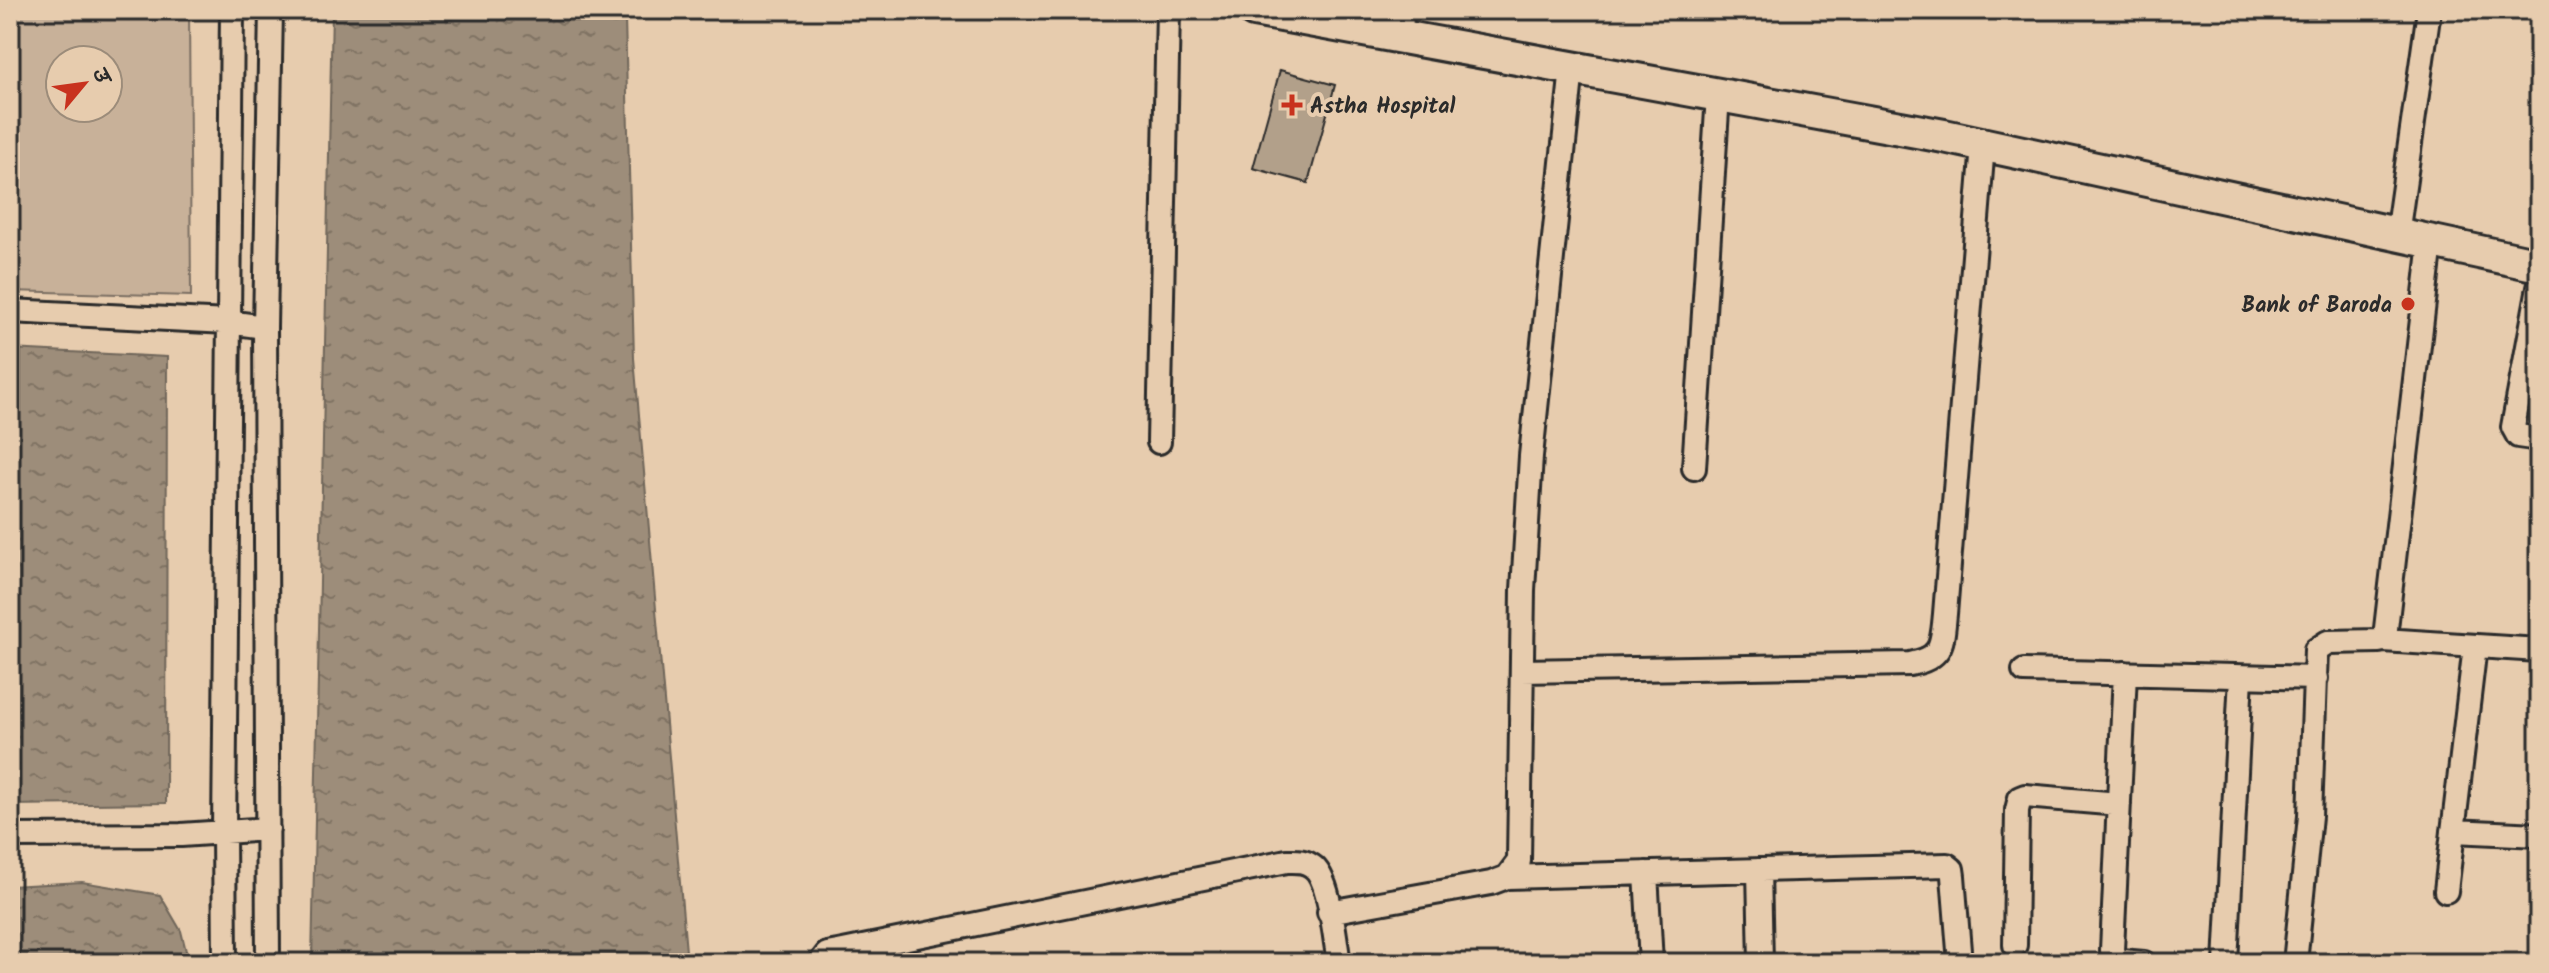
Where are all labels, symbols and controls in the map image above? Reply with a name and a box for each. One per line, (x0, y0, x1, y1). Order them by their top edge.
north arrow (44, 44, 124, 124)
text: उ (81, 61, 120, 94)
place label: Astha Hospital (1310, 90, 1455, 125)
marker: Astha Hospital (1281, 94, 1303, 116)
place label: Bank of Baroda (2241, 289, 2392, 324)
marker: Bank of Baroda (2399, 295, 2417, 313)

